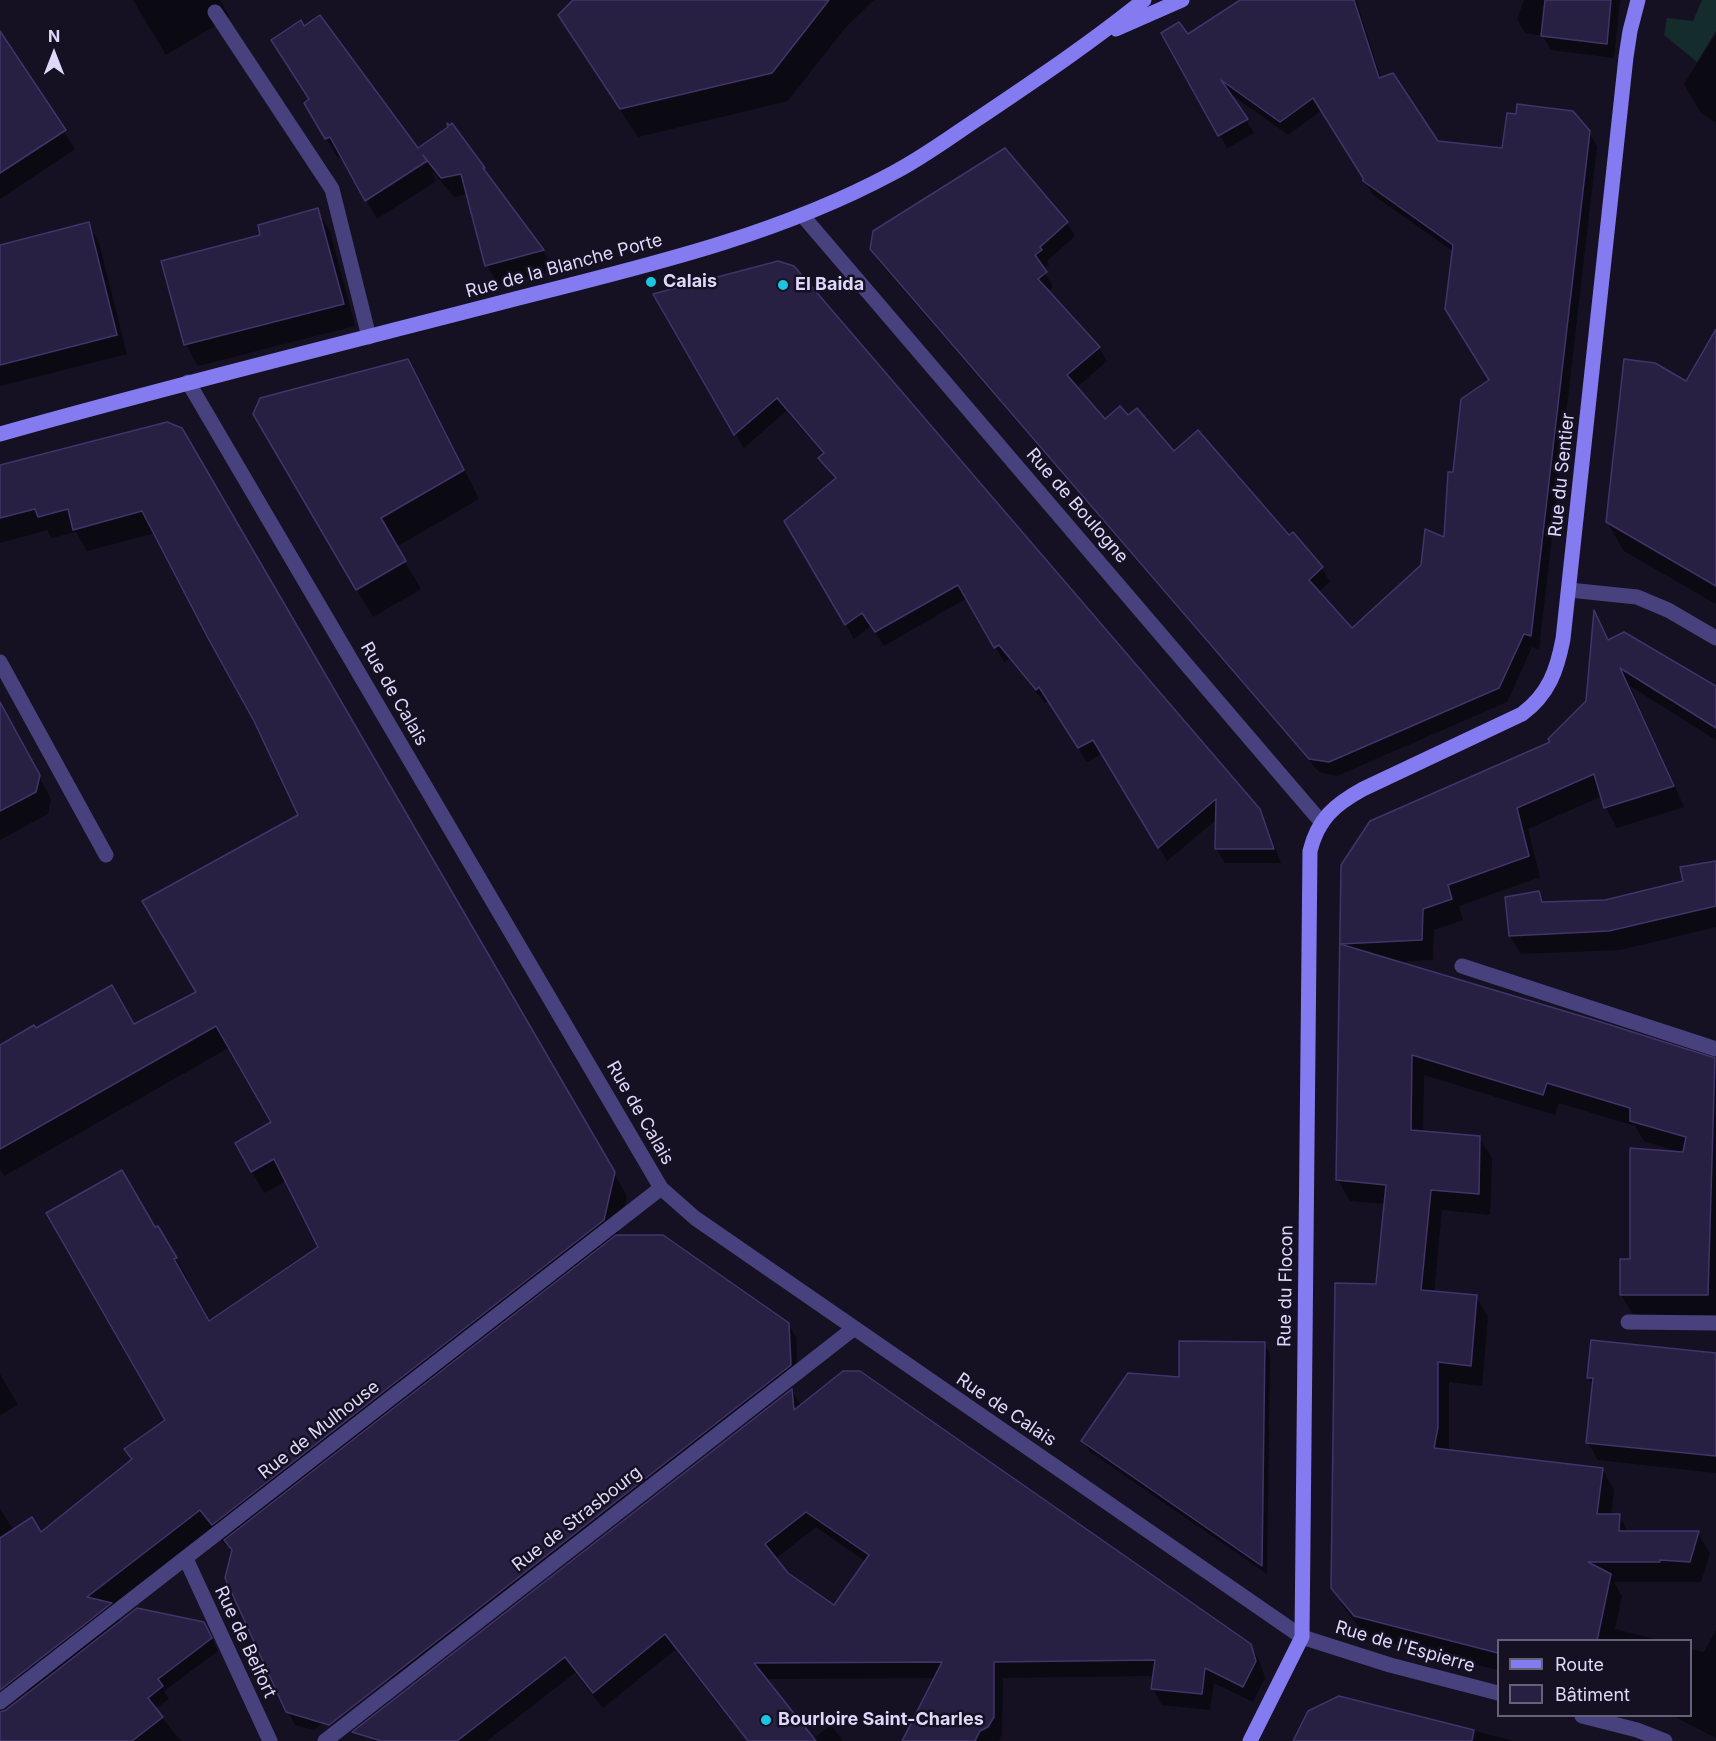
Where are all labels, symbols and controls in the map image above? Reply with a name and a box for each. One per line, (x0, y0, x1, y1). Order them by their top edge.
north arrow (24, 24, 84, 84)
text: N (48, 26, 60, 46)
street label: Rue de la Blanche Porte (463, 229, 665, 303)
place label: Calais (663, 271, 717, 293)
place label: El Baida (795, 274, 864, 296)
marker: Calais (644, 275, 658, 289)
marker: El Baida (776, 278, 790, 292)
street label: Rue du Sentier (1545, 412, 1579, 538)
street label: Rue de Boulogne (1021, 444, 1133, 568)
street label: Rue de Calais (356, 638, 432, 750)
street label: Rue de Calais (602, 1057, 678, 1169)
street label: Rue du Flocon (1274, 1225, 1298, 1347)
street label: Rue de Calais (952, 1369, 1060, 1451)
street label: Rue de Mulhouse (254, 1376, 384, 1484)
street label: Rue de Strasbourg (508, 1462, 646, 1576)
street label: Rue de Belfort (210, 1583, 280, 1701)
street label: Rue de l'Espierre (1333, 1617, 1477, 1677)
legend (1497, 1639, 1692, 1717)
text: Route (1555, 1654, 1604, 1675)
text: Bâtiment (1555, 1684, 1630, 1705)
place label: Bourloire Saint-Charles (778, 1709, 984, 1731)
marker: Bourloire Saint-Charles (759, 1713, 773, 1727)

